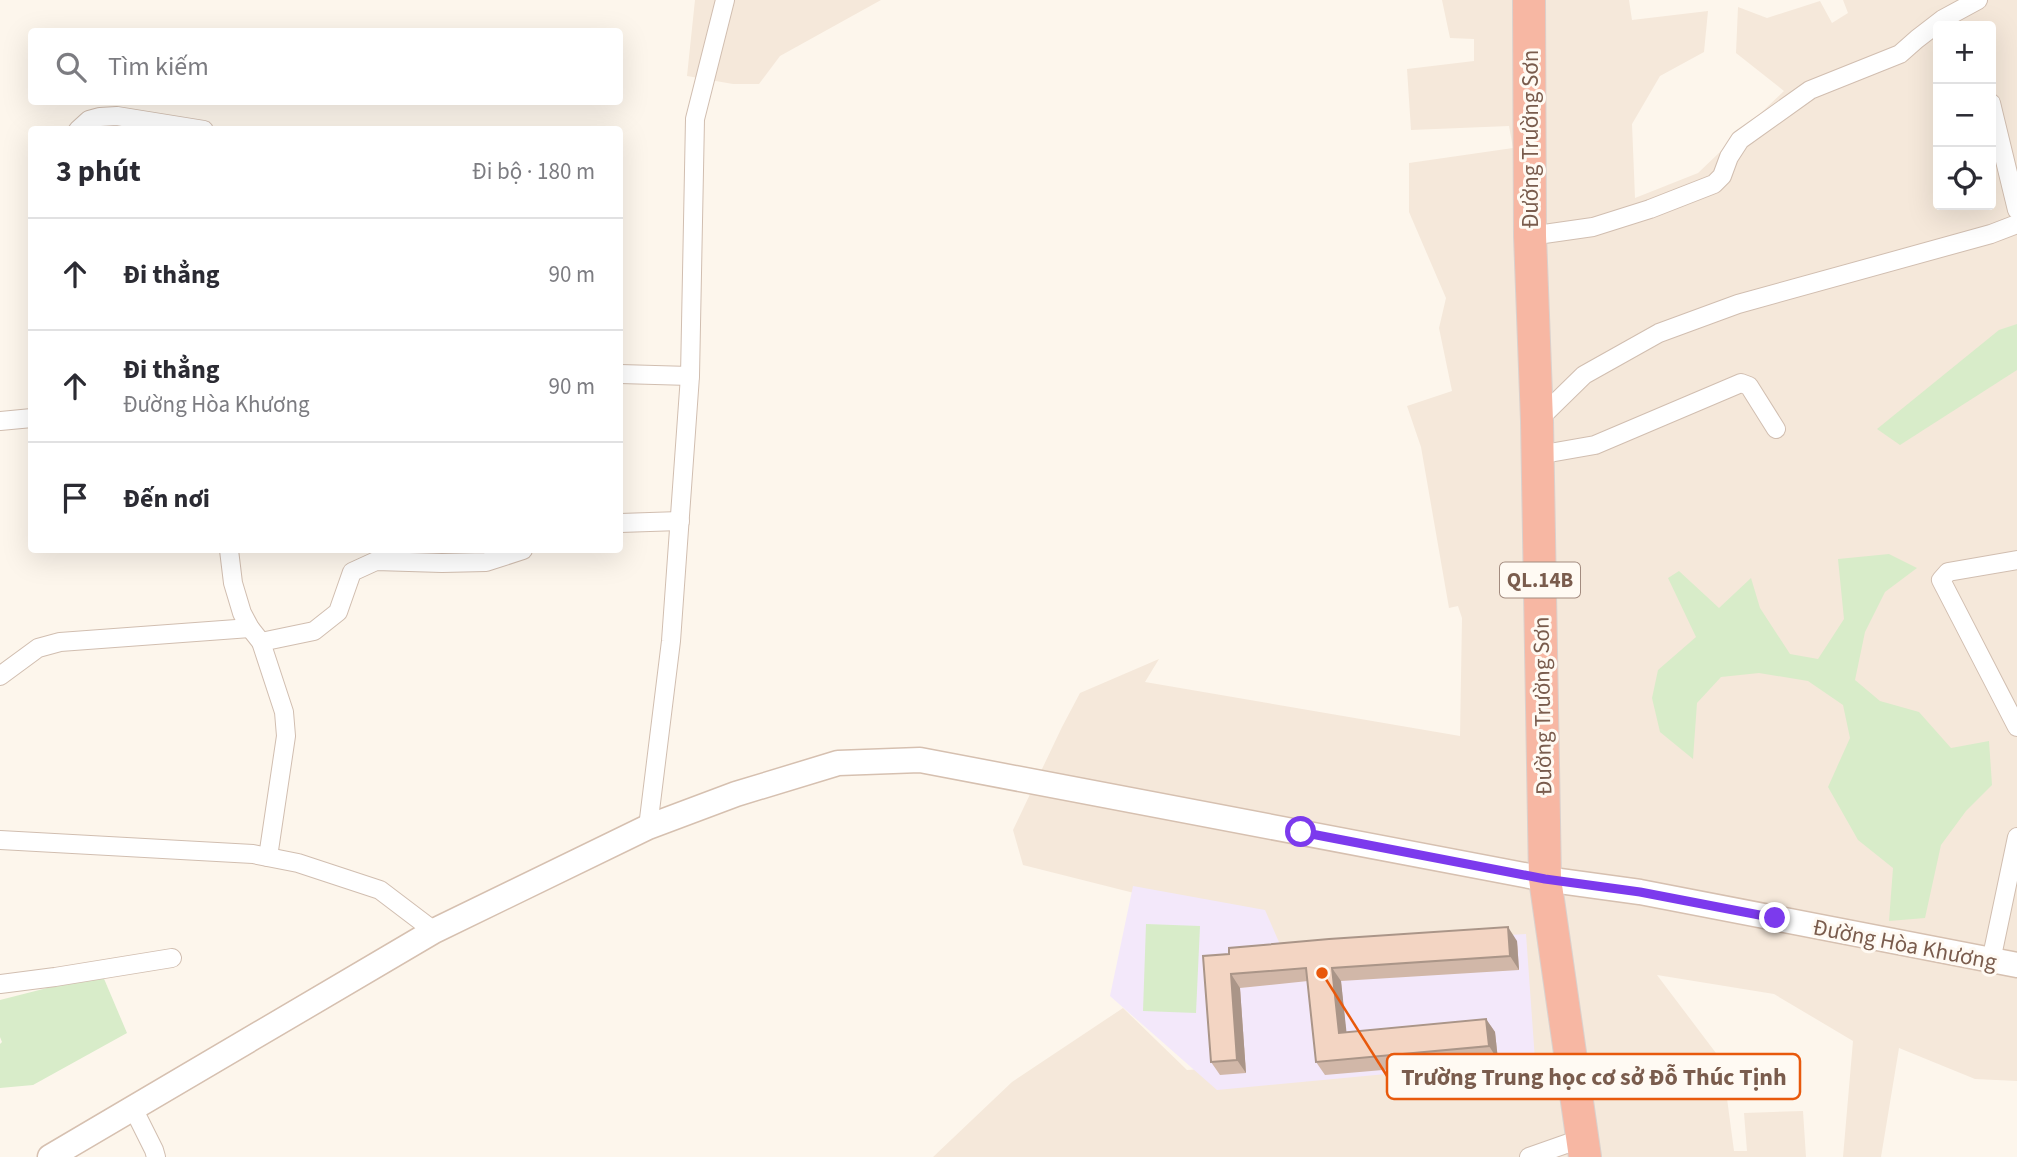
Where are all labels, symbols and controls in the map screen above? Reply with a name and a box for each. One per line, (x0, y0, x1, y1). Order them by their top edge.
map controls (1933, 21, 1996, 210)
button: + (1933, 21, 1996, 84)
search box (28, 28, 623, 105)
icon: search (52, 48, 90, 86)
text: Tìm kiếm (108, 48, 209, 85)
street label: Đường Trường Sơn (1514, 50, 1547, 228)
button: − (1933, 84, 1996, 147)
button: locate (1933, 147, 1996, 210)
text: 3 phút (56, 150, 141, 193)
text: Đi bộ · 180 m (472, 155, 595, 188)
icon: ahead (56, 255, 94, 293)
text: Đi thẳng (123, 256, 220, 293)
text: 90 m (548, 258, 595, 291)
text: Đi thẳng (123, 351, 220, 388)
icon: ahead (56, 367, 94, 405)
text: 90 m (548, 370, 595, 403)
text: Đường Hòa Khương (123, 388, 310, 421)
icon: arrive (56, 479, 94, 517)
text: Đến nơi (123, 480, 210, 517)
road number: QL.14B (1500, 562, 1580, 598)
street label: Đường Trường Sơn (1524, 616, 1561, 796)
route start (1285, 816, 1316, 847)
route end (1759, 902, 1790, 933)
street label: Đường Hòa Khương (1810, 910, 2000, 979)
callout: Trường Trung học cơ sở Đỗ Thúc Tịnh (1387, 1054, 1800, 1099)
text: Trường Trung học cơ sở Đỗ Thúc Tịnh (1401, 1060, 1787, 1095)

